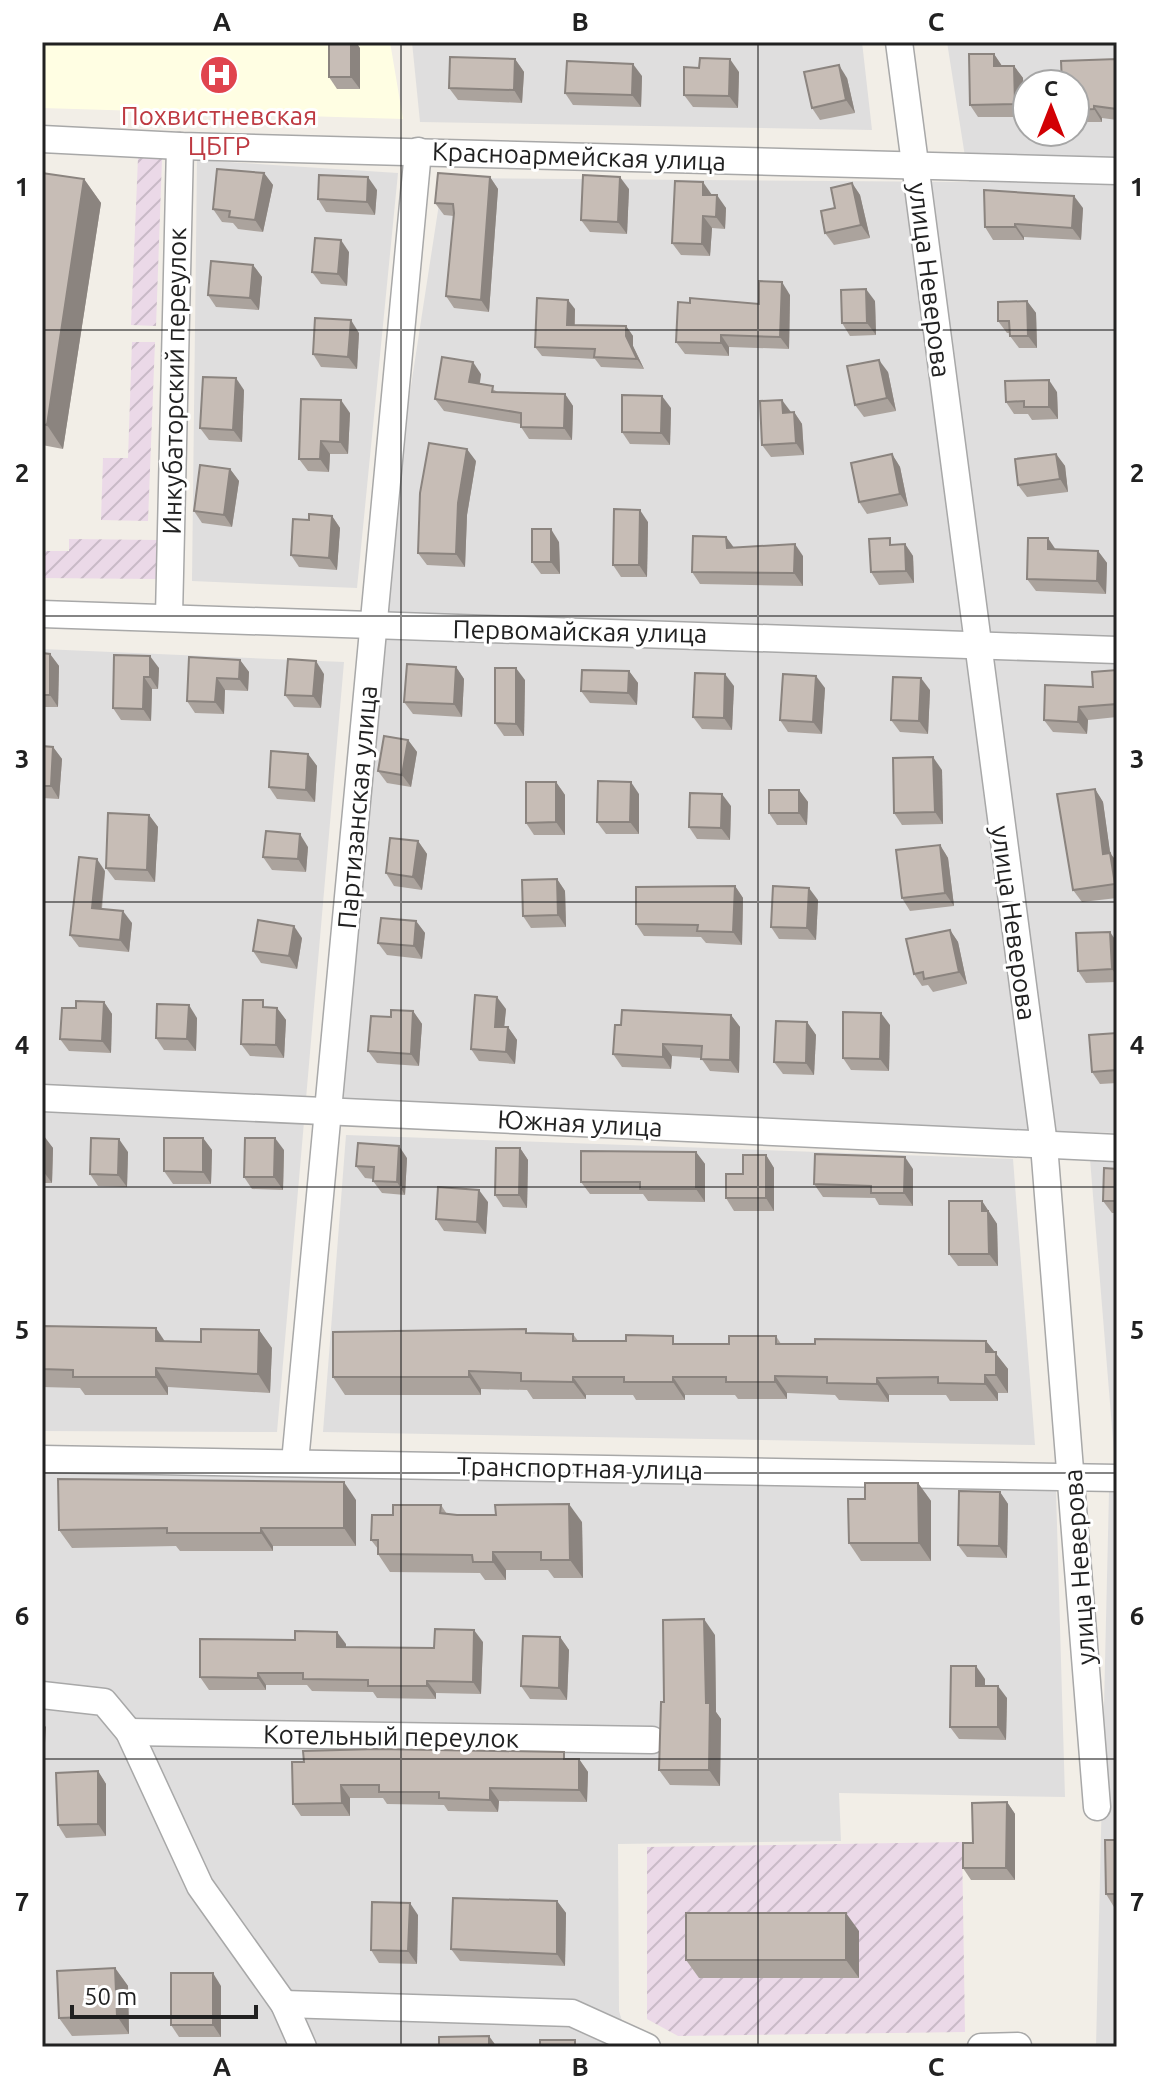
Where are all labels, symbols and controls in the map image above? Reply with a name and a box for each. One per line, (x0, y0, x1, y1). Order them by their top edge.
text: A (213, 7, 232, 36)
text: B (571, 7, 589, 36)
text: C (928, 7, 945, 36)
hospital icon: Похвистневская ЦБГР (198, 54, 240, 96)
north arrow (1011, 68, 1091, 148)
text: С (1044, 75, 1058, 100)
place label: Похвистневская ЦБГР (121, 101, 317, 160)
street label: Красноармейская улица (432, 136, 726, 176)
text: 1 (15, 172, 29, 201)
text: 1 (1130, 172, 1144, 201)
street label: улица Неверова (904, 181, 956, 379)
street label: Инкубаторский переулок (157, 227, 191, 535)
text: 2 (15, 458, 29, 487)
text: 2 (1130, 458, 1144, 487)
street label: Первомайская улица (452, 614, 708, 648)
street label: Партизанская улица (332, 684, 382, 930)
text: 3 (15, 744, 29, 773)
text: 3 (1130, 744, 1144, 773)
street label: улица Неверова (986, 824, 1042, 1022)
text: 4 (15, 1030, 29, 1059)
text: 4 (1130, 1030, 1144, 1059)
street label: Южная улица (497, 1104, 663, 1142)
text: 5 (15, 1315, 29, 1344)
text: 5 (1130, 1315, 1144, 1344)
street label: Транспортная улица (457, 1451, 703, 1485)
street label: улица Неверова (1058, 1468, 1100, 1666)
text: 6 (15, 1601, 29, 1630)
text: 6 (1130, 1601, 1144, 1630)
street label: Котельный переулок (263, 1719, 519, 1753)
text: 7 (15, 1887, 29, 1916)
text: 7 (1130, 1887, 1144, 1916)
scale bar (72, 1969, 256, 2019)
text: 50 m (84, 1983, 137, 2010)
text: A (213, 2052, 232, 2081)
text: B (571, 2052, 589, 2081)
text: C (928, 2052, 945, 2081)

